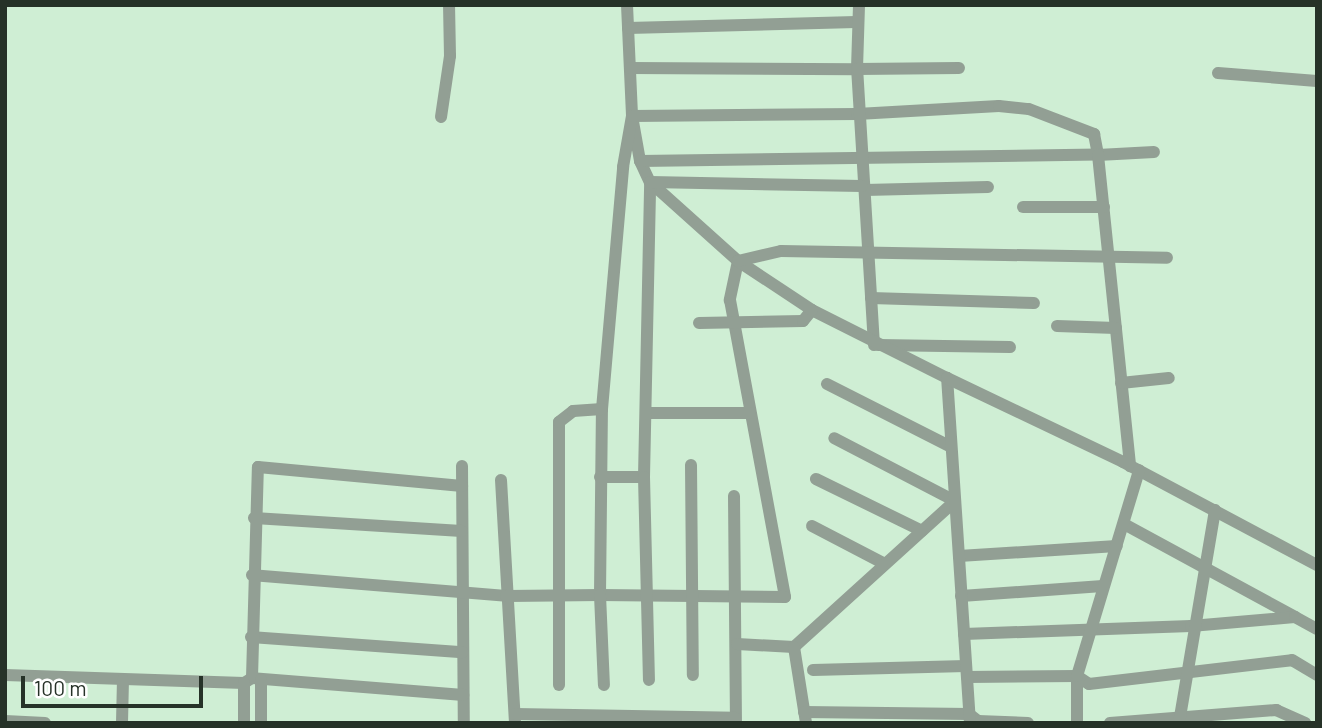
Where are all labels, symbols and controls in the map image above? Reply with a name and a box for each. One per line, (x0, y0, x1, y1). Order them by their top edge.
scale bar (24, 662, 206, 706)
text: 100 m (34, 675, 87, 700)

